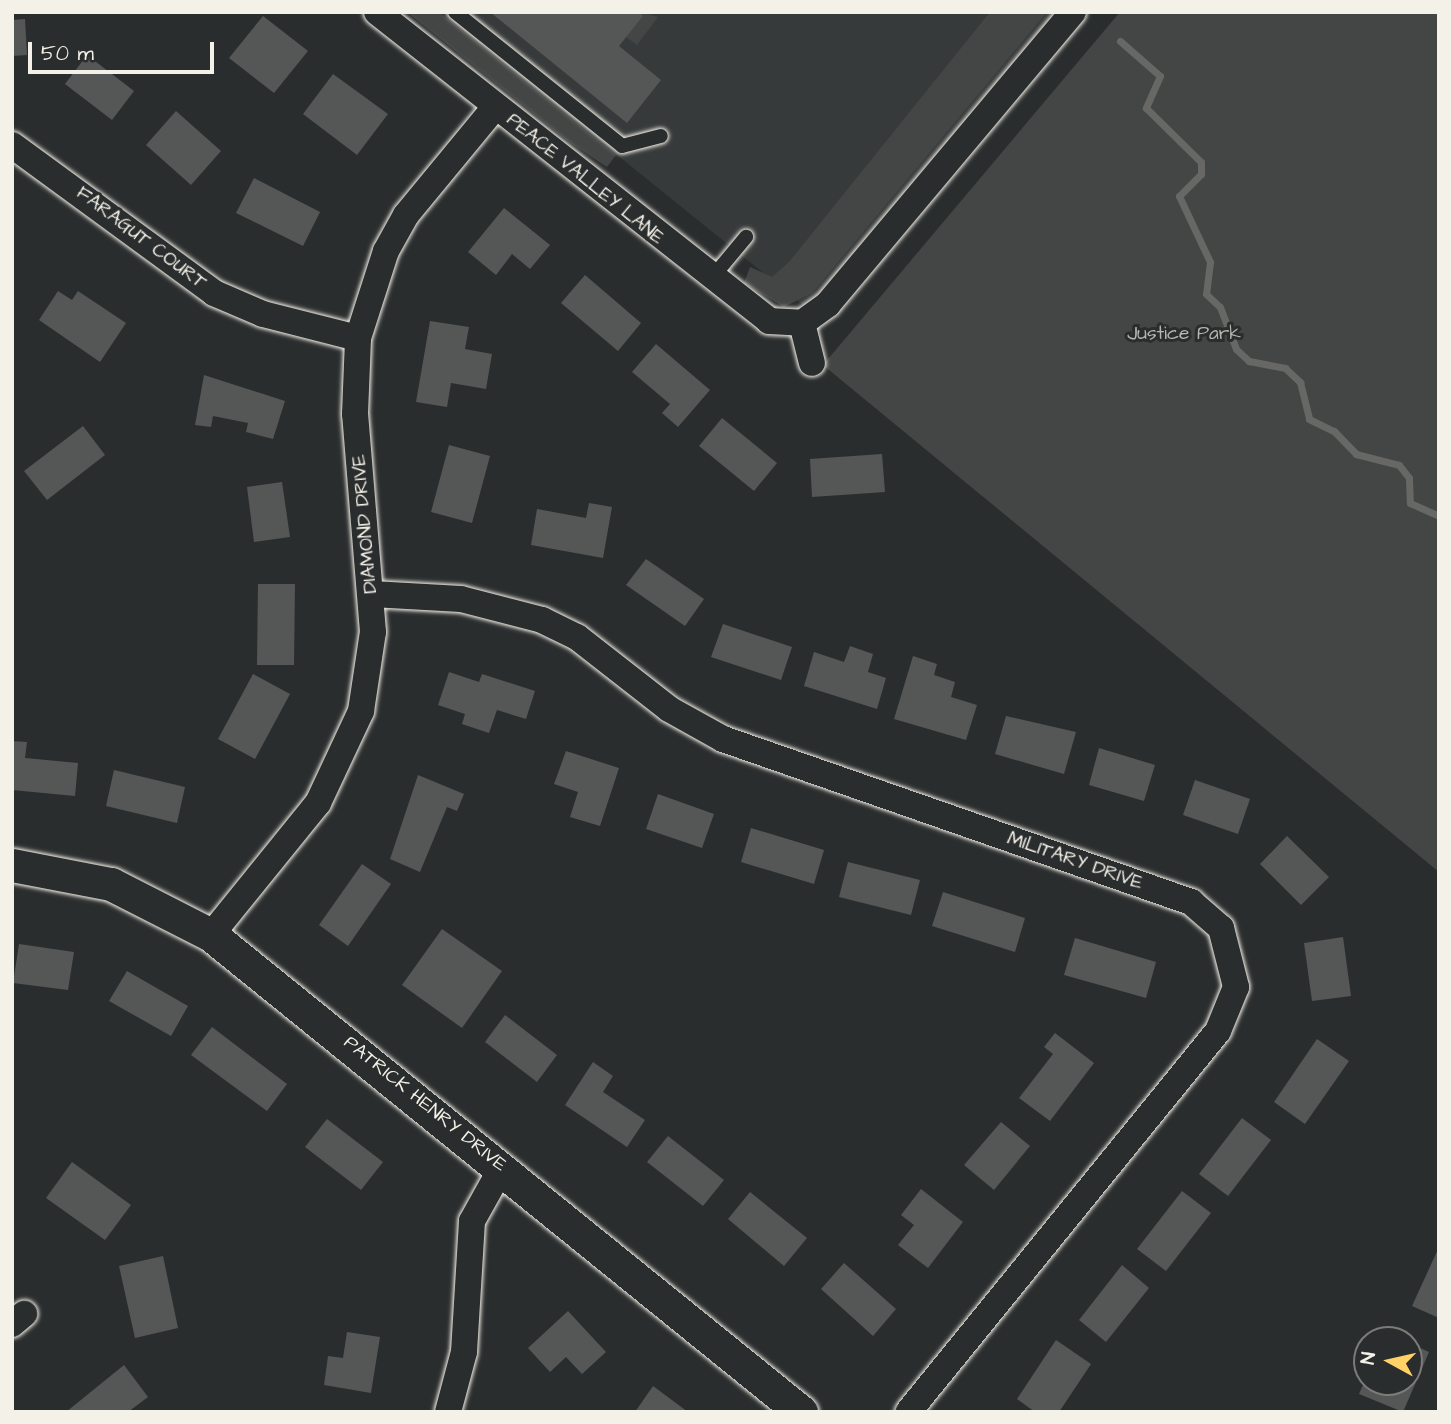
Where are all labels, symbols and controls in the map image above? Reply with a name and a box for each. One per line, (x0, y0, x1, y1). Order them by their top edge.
scale bar (32, 28, 217, 72)
text: 50 m (41, 39, 94, 68)
street label: PEACE VALLEY LANE (502, 109, 668, 249)
street label: FARAGUT COURT (72, 182, 210, 294)
park label: Justice Park (1127, 323, 1241, 345)
street label: DIAMOND DRIVE (348, 453, 382, 595)
street label: MILITARY DRIVE (1004, 827, 1146, 895)
street label: PATRICK HENRY DRIVE (339, 1031, 511, 1177)
north arrow (1353, 1326, 1423, 1396)
text: N (1354, 1351, 1383, 1366)

